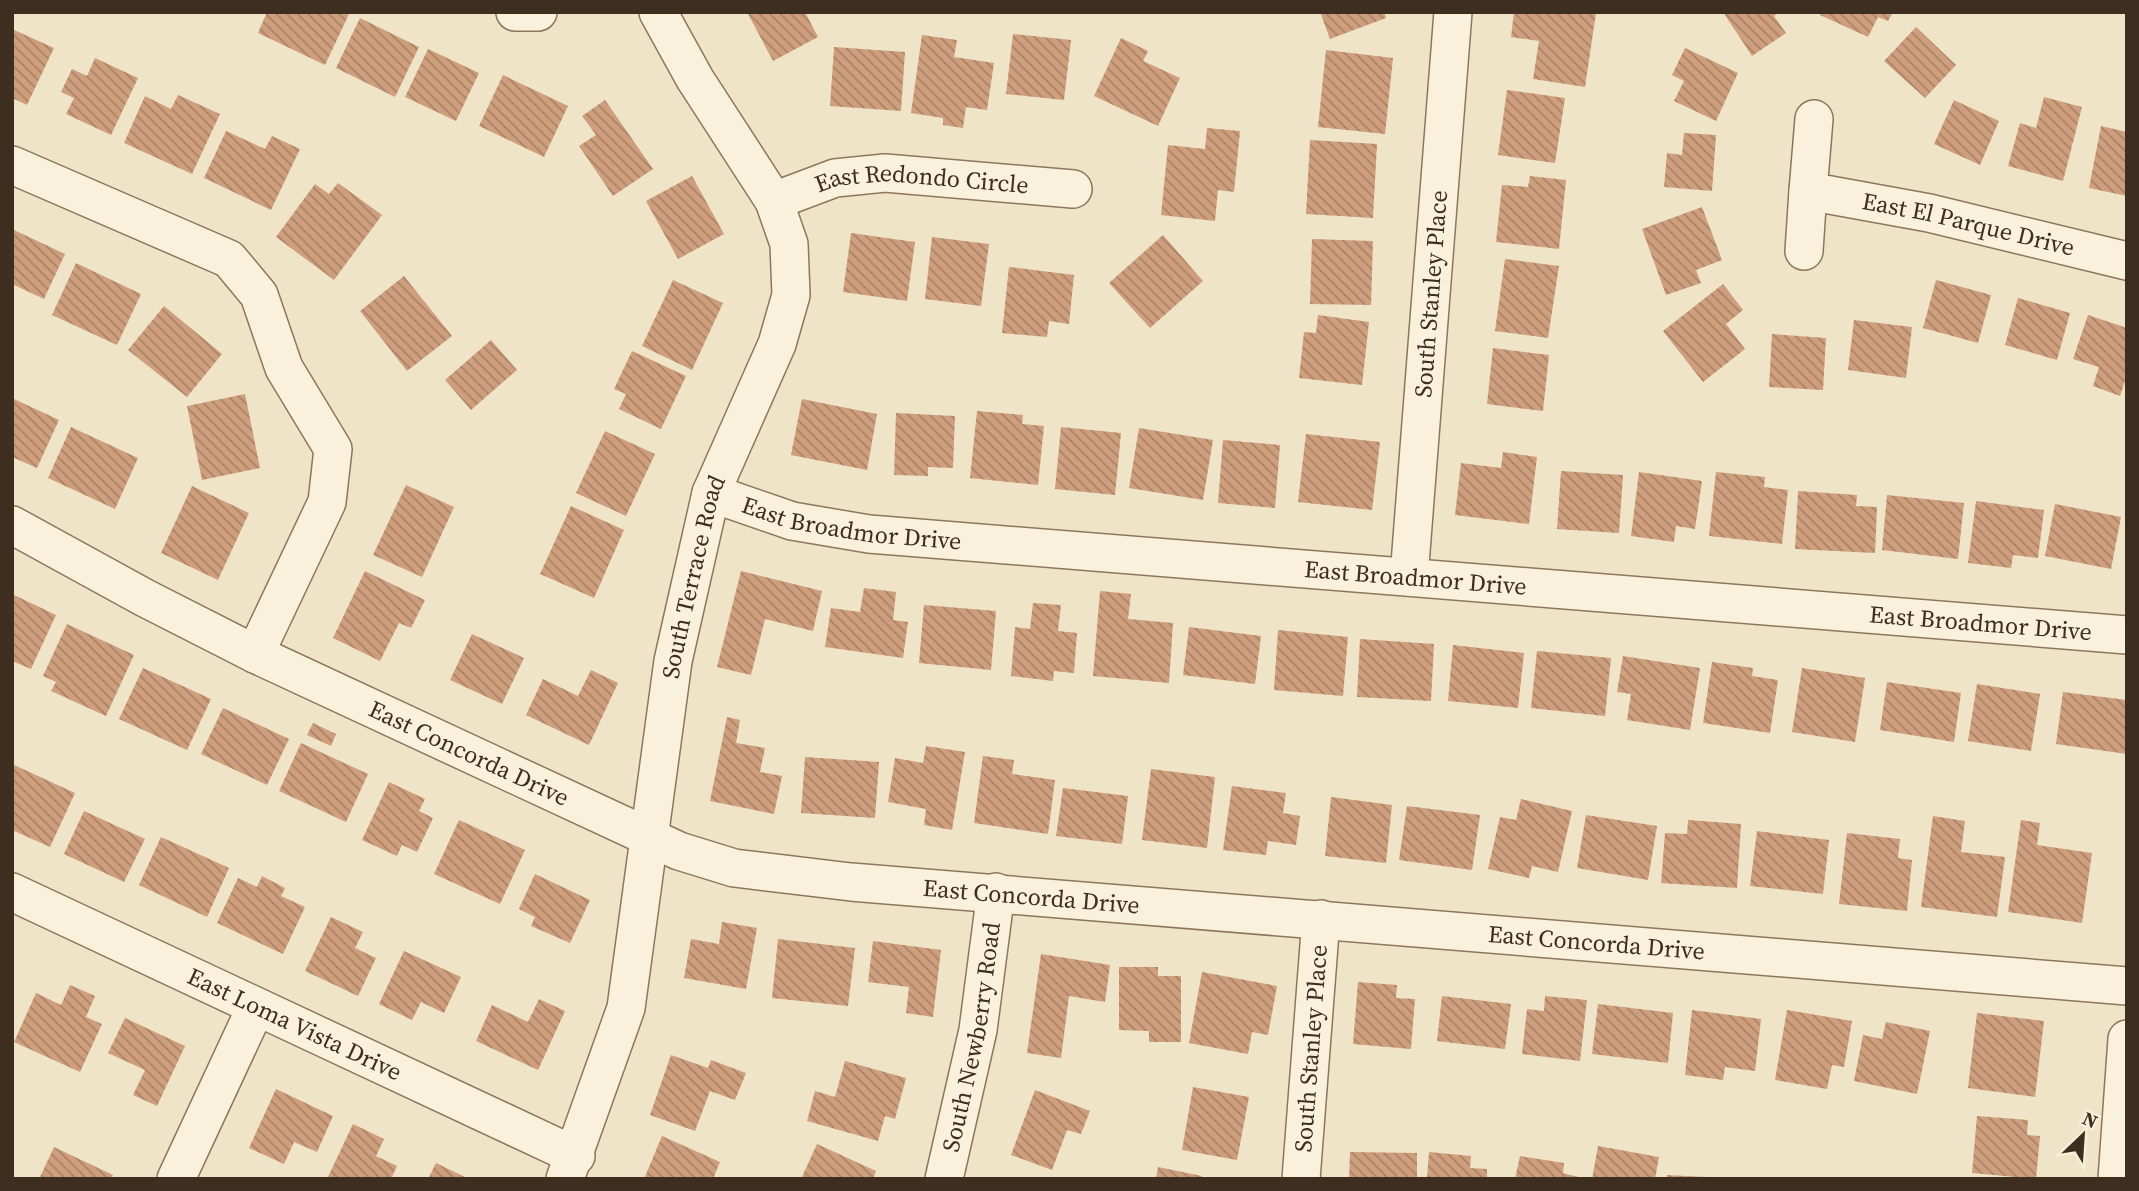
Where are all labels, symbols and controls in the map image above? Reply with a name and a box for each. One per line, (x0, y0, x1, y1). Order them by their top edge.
street label: East Redondo Circle (810, 156, 1030, 201)
street label: East El Parque Drive (1860, 184, 2078, 264)
street label: South Stanley Place (1406, 189, 1455, 399)
street label: South Terrace Road (654, 469, 733, 681)
street label: East Broadmor Drive (737, 488, 963, 557)
street label: East Broadmor Drive (1303, 552, 1528, 603)
street label: East Broadmor Drive (1868, 597, 2093, 648)
street label: East Concorda Drive (364, 692, 575, 814)
street label: East Concorda Drive (922, 871, 1141, 921)
street label: East Concorda Drive (1487, 917, 1706, 968)
street label: South Newberry Road (934, 920, 1008, 1155)
street label: South Stanley Place (1286, 943, 1335, 1153)
street label: East Loma Vista Drive (182, 959, 407, 1088)
north arrow (2048, 1100, 2118, 1170)
text: N (2078, 1105, 2102, 1134)

